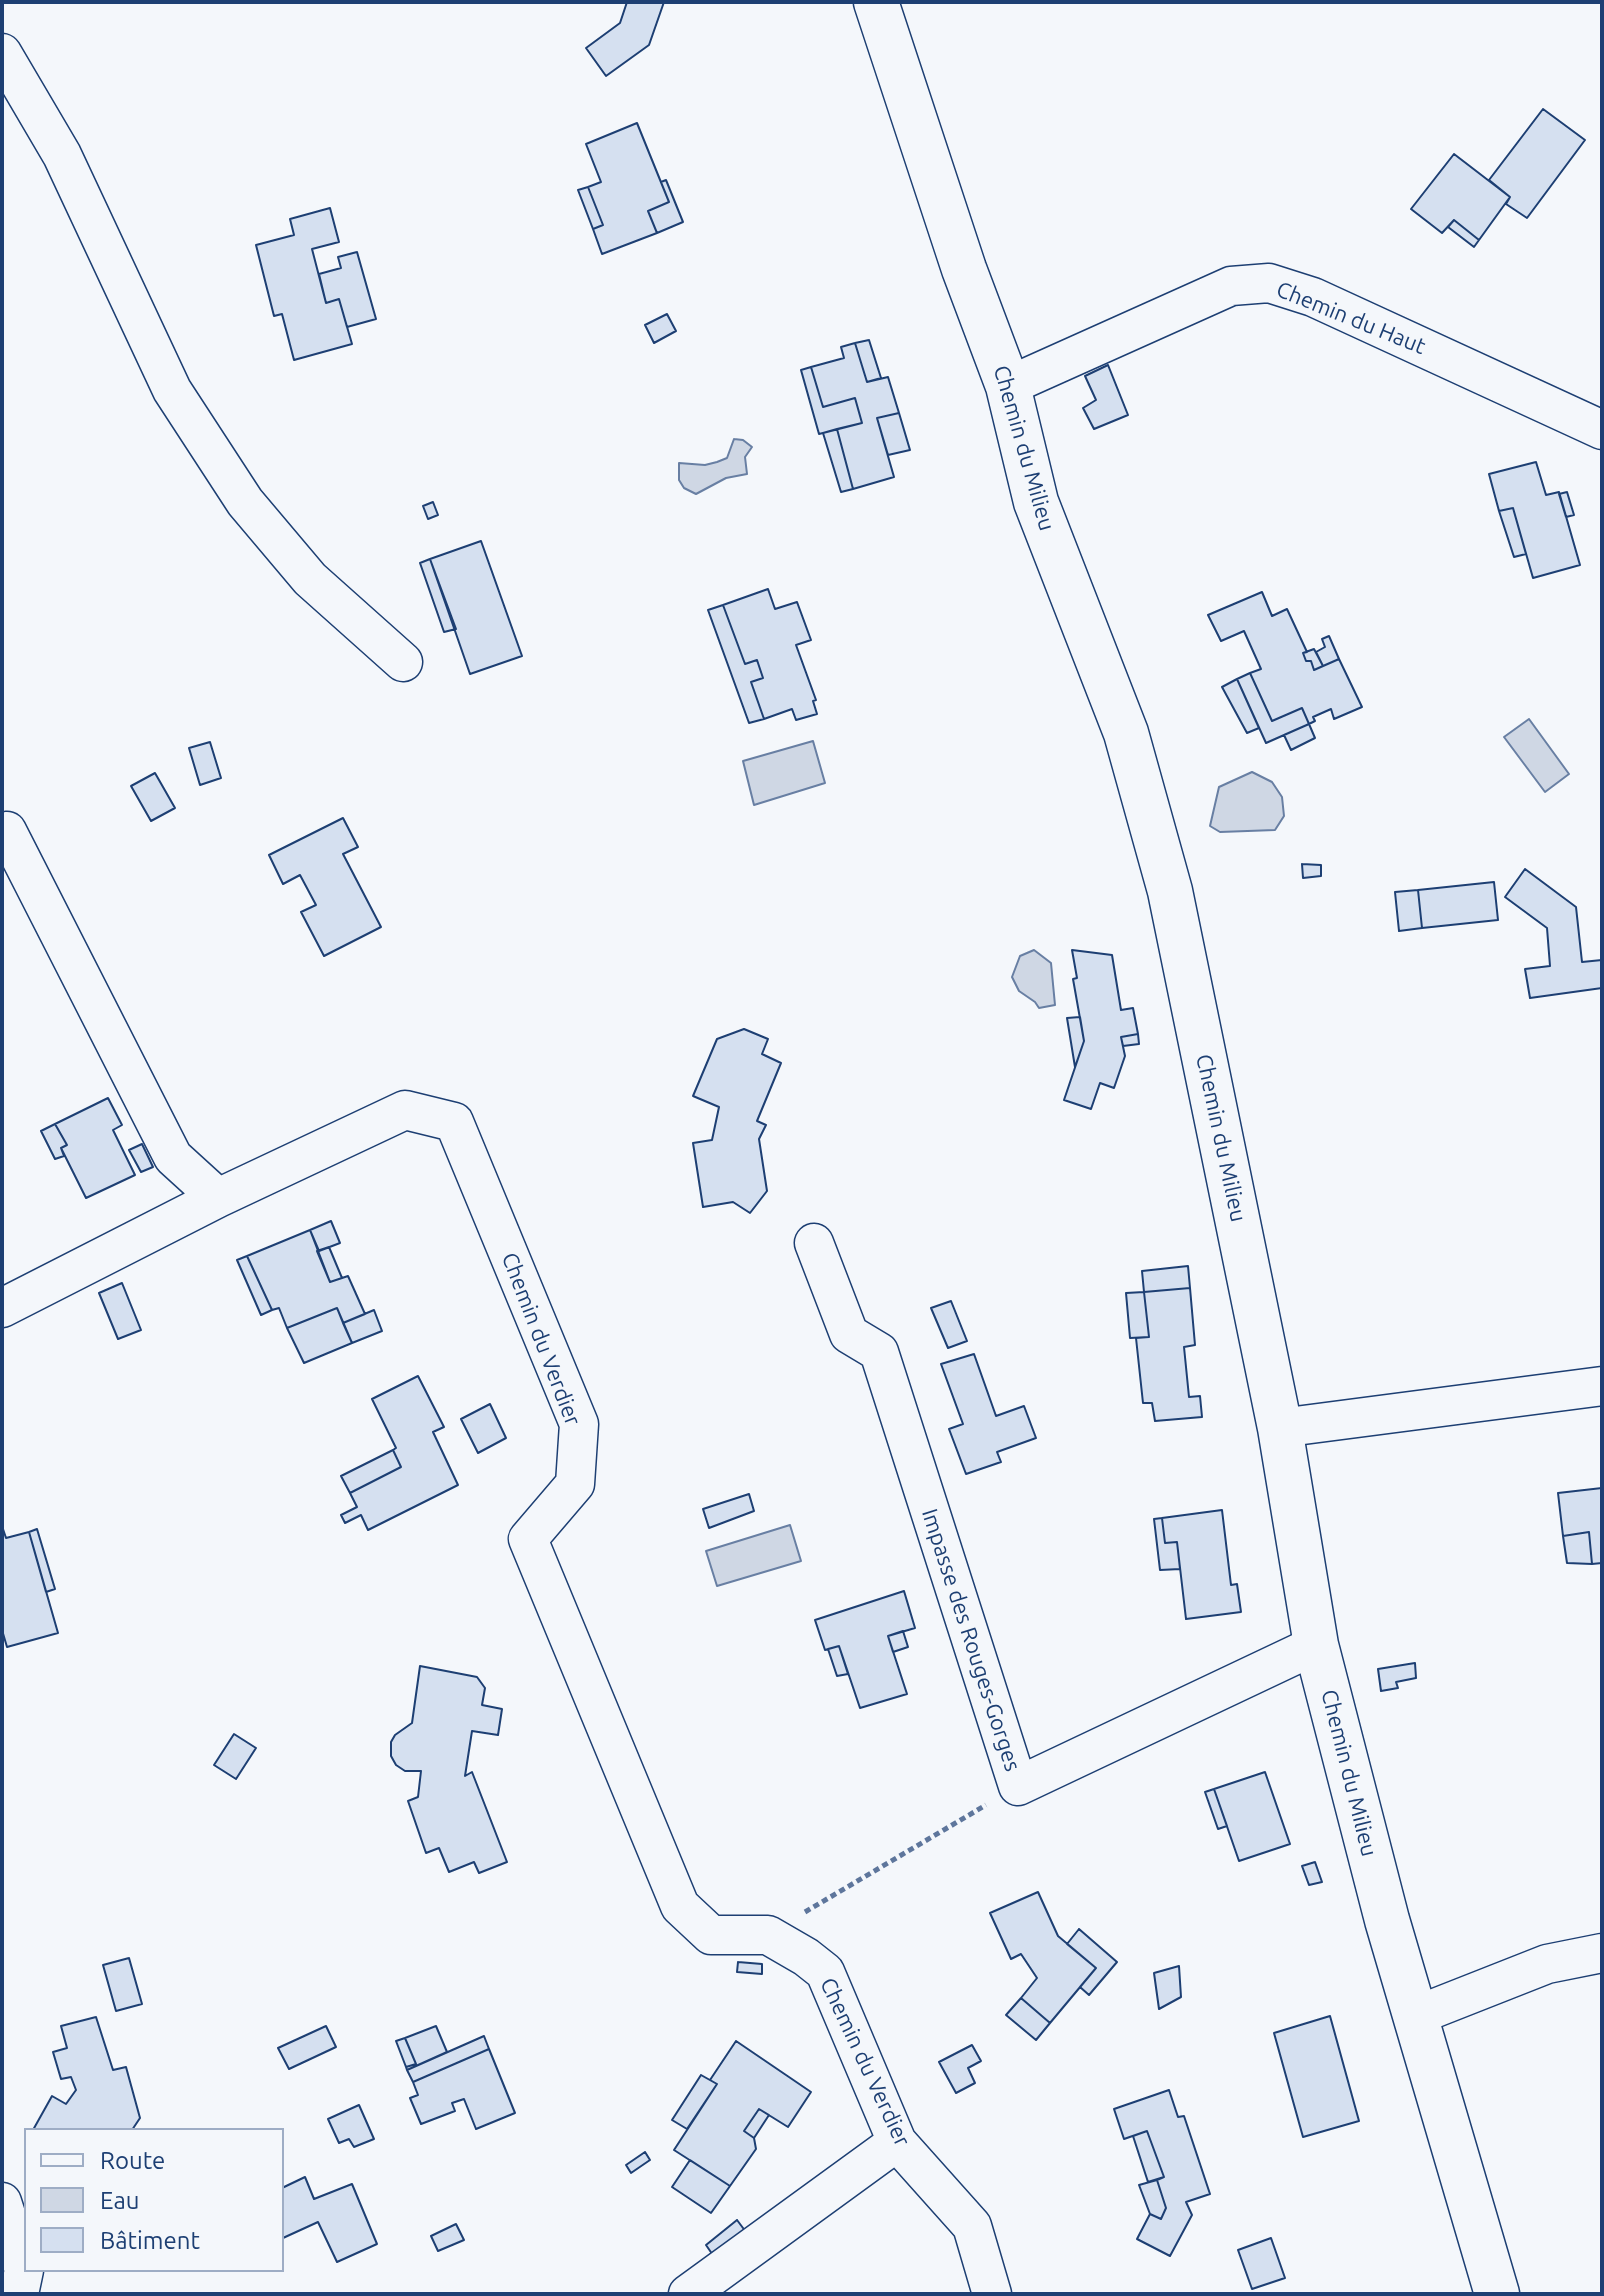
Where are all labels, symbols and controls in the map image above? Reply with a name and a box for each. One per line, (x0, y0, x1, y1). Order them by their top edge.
street label: Chemin du Haut (1273, 276, 1429, 360)
street label: Chemin du Milieu (988, 362, 1060, 534)
street label: Chemin du Milieu (1190, 1052, 1252, 1224)
street label: Chemin du Verdier (496, 1249, 586, 1429)
street label: Impasse des Rouges-Gorges (916, 1505, 1026, 1775)
street label: Chemin du Milieu (1316, 1687, 1382, 1859)
street label: Chemin du Verdier (814, 1974, 916, 2150)
legend (24, 2128, 284, 2272)
text: Route (100, 2147, 165, 2174)
text: Eau (100, 2187, 139, 2214)
text: Bâtiment (100, 2227, 200, 2254)

